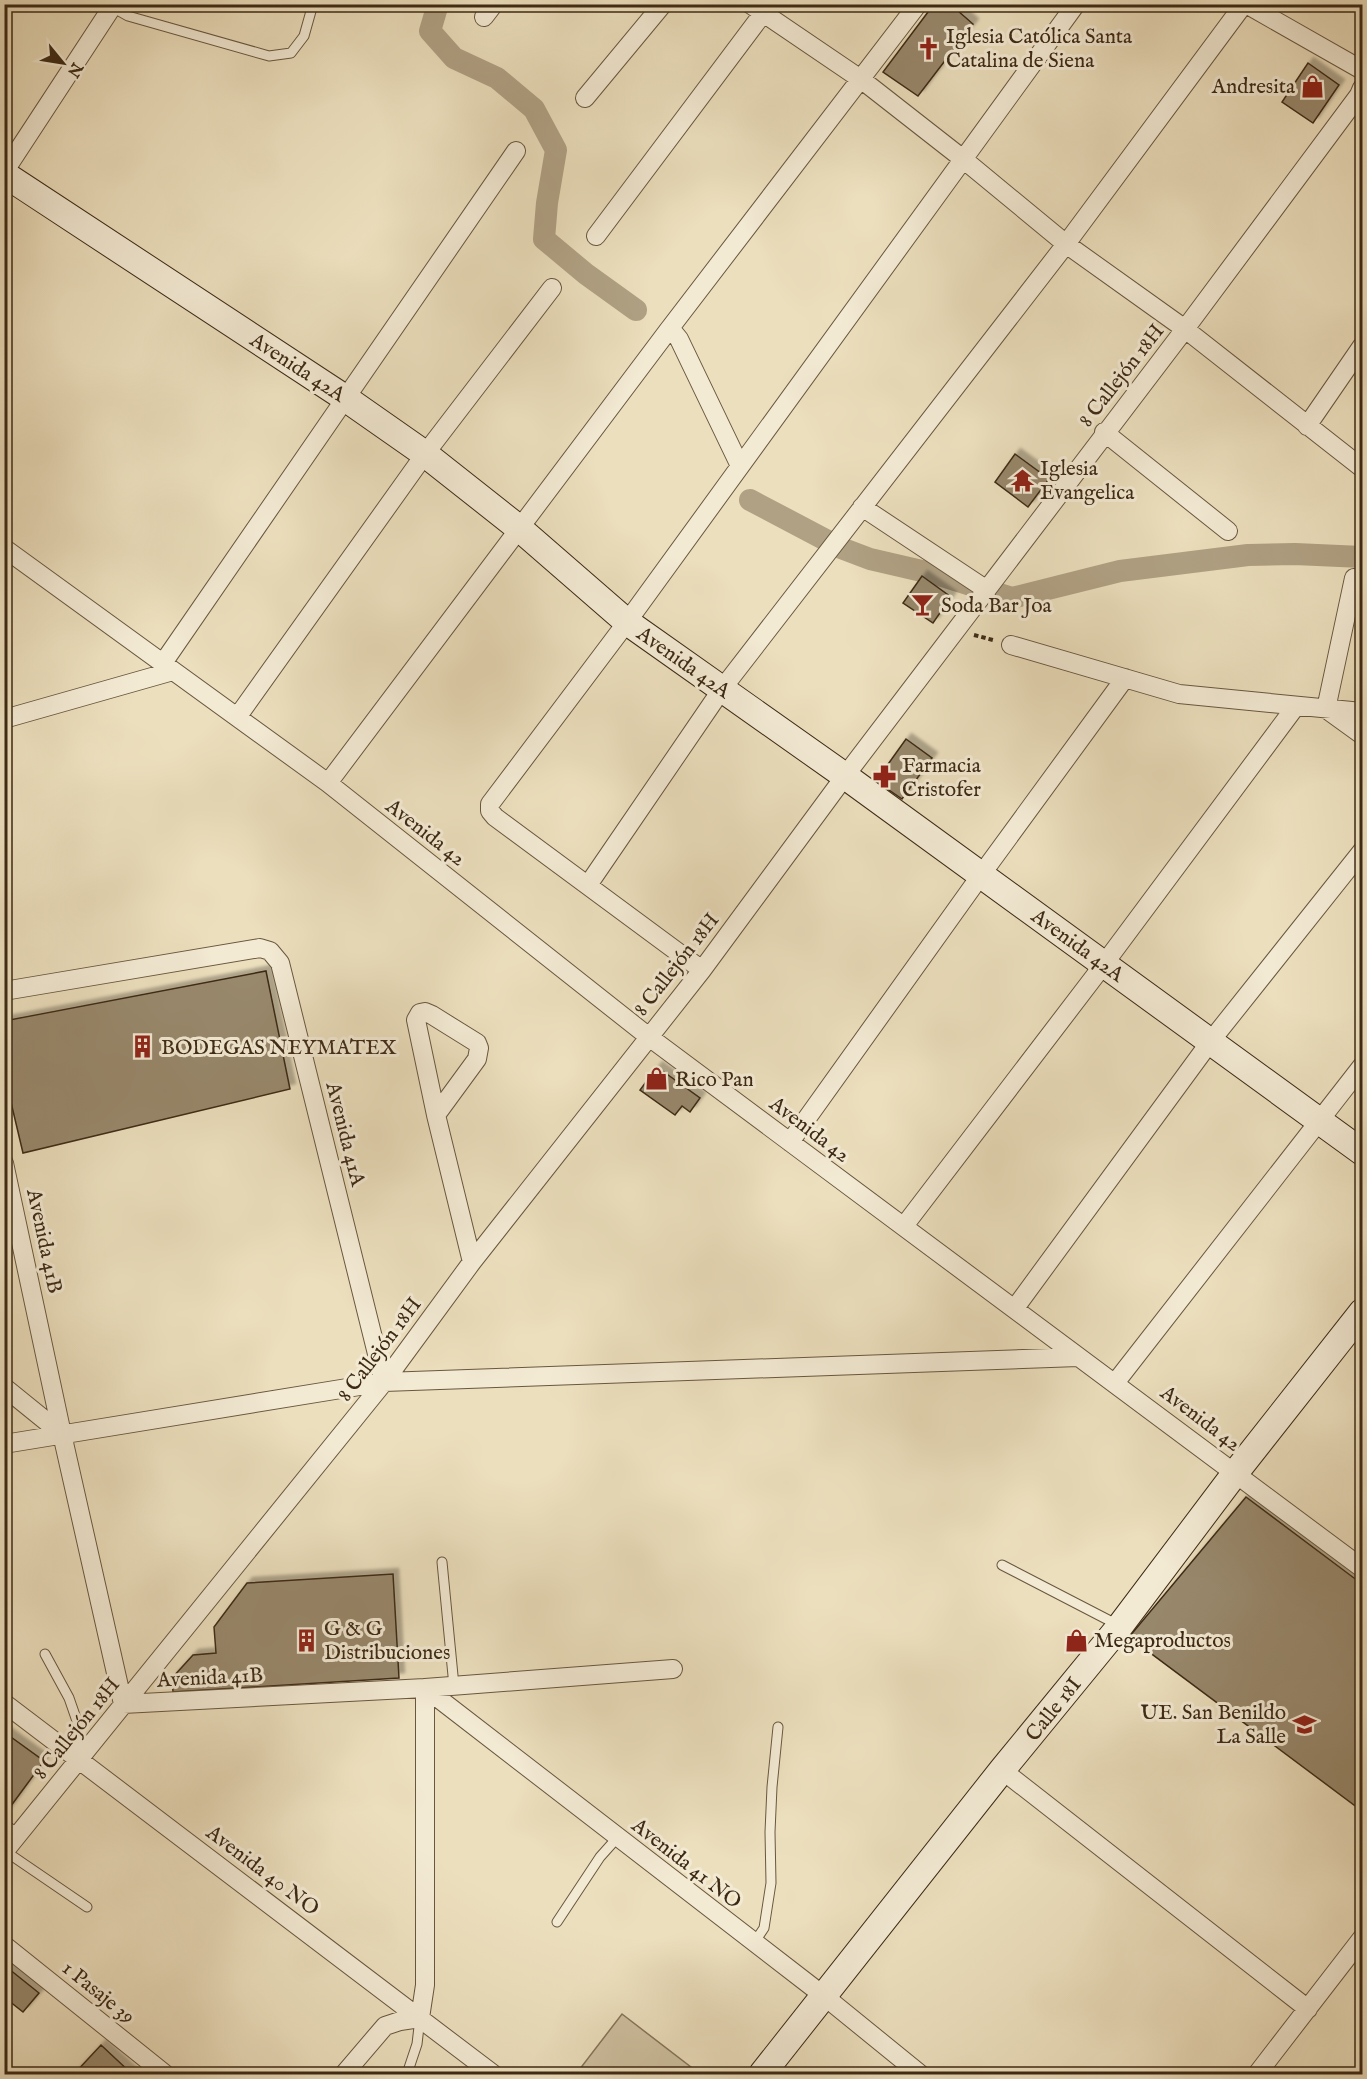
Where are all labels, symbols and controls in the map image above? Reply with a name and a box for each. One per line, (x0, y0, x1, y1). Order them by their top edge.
place label: Iglesia Católica Santa Catalina de Siena (946, 24, 1133, 75)
north arrow (33, 33, 93, 93)
church icon: Iglesia Católica Santa Catalina de Siena (915, 35, 941, 61)
text: N (62, 58, 87, 81)
shop icon: Andresita (1300, 73, 1326, 99)
place label: Andresita (1211, 74, 1296, 101)
street label: 8 Callejón 18H (1073, 319, 1171, 433)
street label: Avenida 42A (243, 327, 351, 410)
place label: Iglesia Evangelica (1040, 456, 1135, 507)
temple icon: Iglesia Evangelica (1009, 467, 1035, 493)
bar icon: Soda Bar Joa (910, 592, 936, 618)
place label: Soda Bar Joa (941, 593, 1053, 620)
street label: Avenida 42A (630, 620, 736, 706)
place label: Farmacia Cristofer (902, 753, 982, 804)
pharmacy icon: Farmacia Cristofer (871, 764, 897, 790)
street label: Avenida 42 (379, 793, 471, 873)
street label: Avenida 42A (1024, 903, 1130, 989)
street label: 8 Callejón 18H (628, 908, 726, 1022)
building icon: BODEGAS NEYMATEX (130, 1034, 156, 1060)
place label: BODEGAS NEYMATEX (161, 1035, 397, 1062)
shop icon: Rico Pan (644, 1066, 670, 1092)
place label: Rico Pan (675, 1067, 754, 1094)
street label: Avenida 41A (318, 1078, 371, 1190)
street label: Avenida 42 (763, 1090, 855, 1169)
street label: Avenida 41B (19, 1186, 68, 1296)
street label: 8 Callejón 18H (332, 1292, 428, 1408)
street label: Avenida 42 (1154, 1379, 1246, 1458)
place label: G & G Distribuciones (324, 1616, 450, 1667)
building icon: G & G Distribuciones (293, 1627, 319, 1653)
shop icon: Megaproductos (1063, 1627, 1089, 1653)
place label: Megaproductos (1094, 1628, 1231, 1655)
street label: Avenida 41B (155, 1662, 264, 1695)
street label: 8 Callejón 18H (28, 1672, 127, 1786)
street label: Calle 18I (1020, 1672, 1088, 1748)
place label: UE. San Benildo La Salle (1140, 1700, 1286, 1751)
school or university icon: UE. San Benildo La Salle (1291, 1711, 1317, 1737)
street label: Avenida 41 NO (625, 1812, 746, 1916)
street label: Avenida 40 NO (199, 1819, 324, 1923)
street label: 1 Pasaje 39 (56, 1956, 140, 2031)

